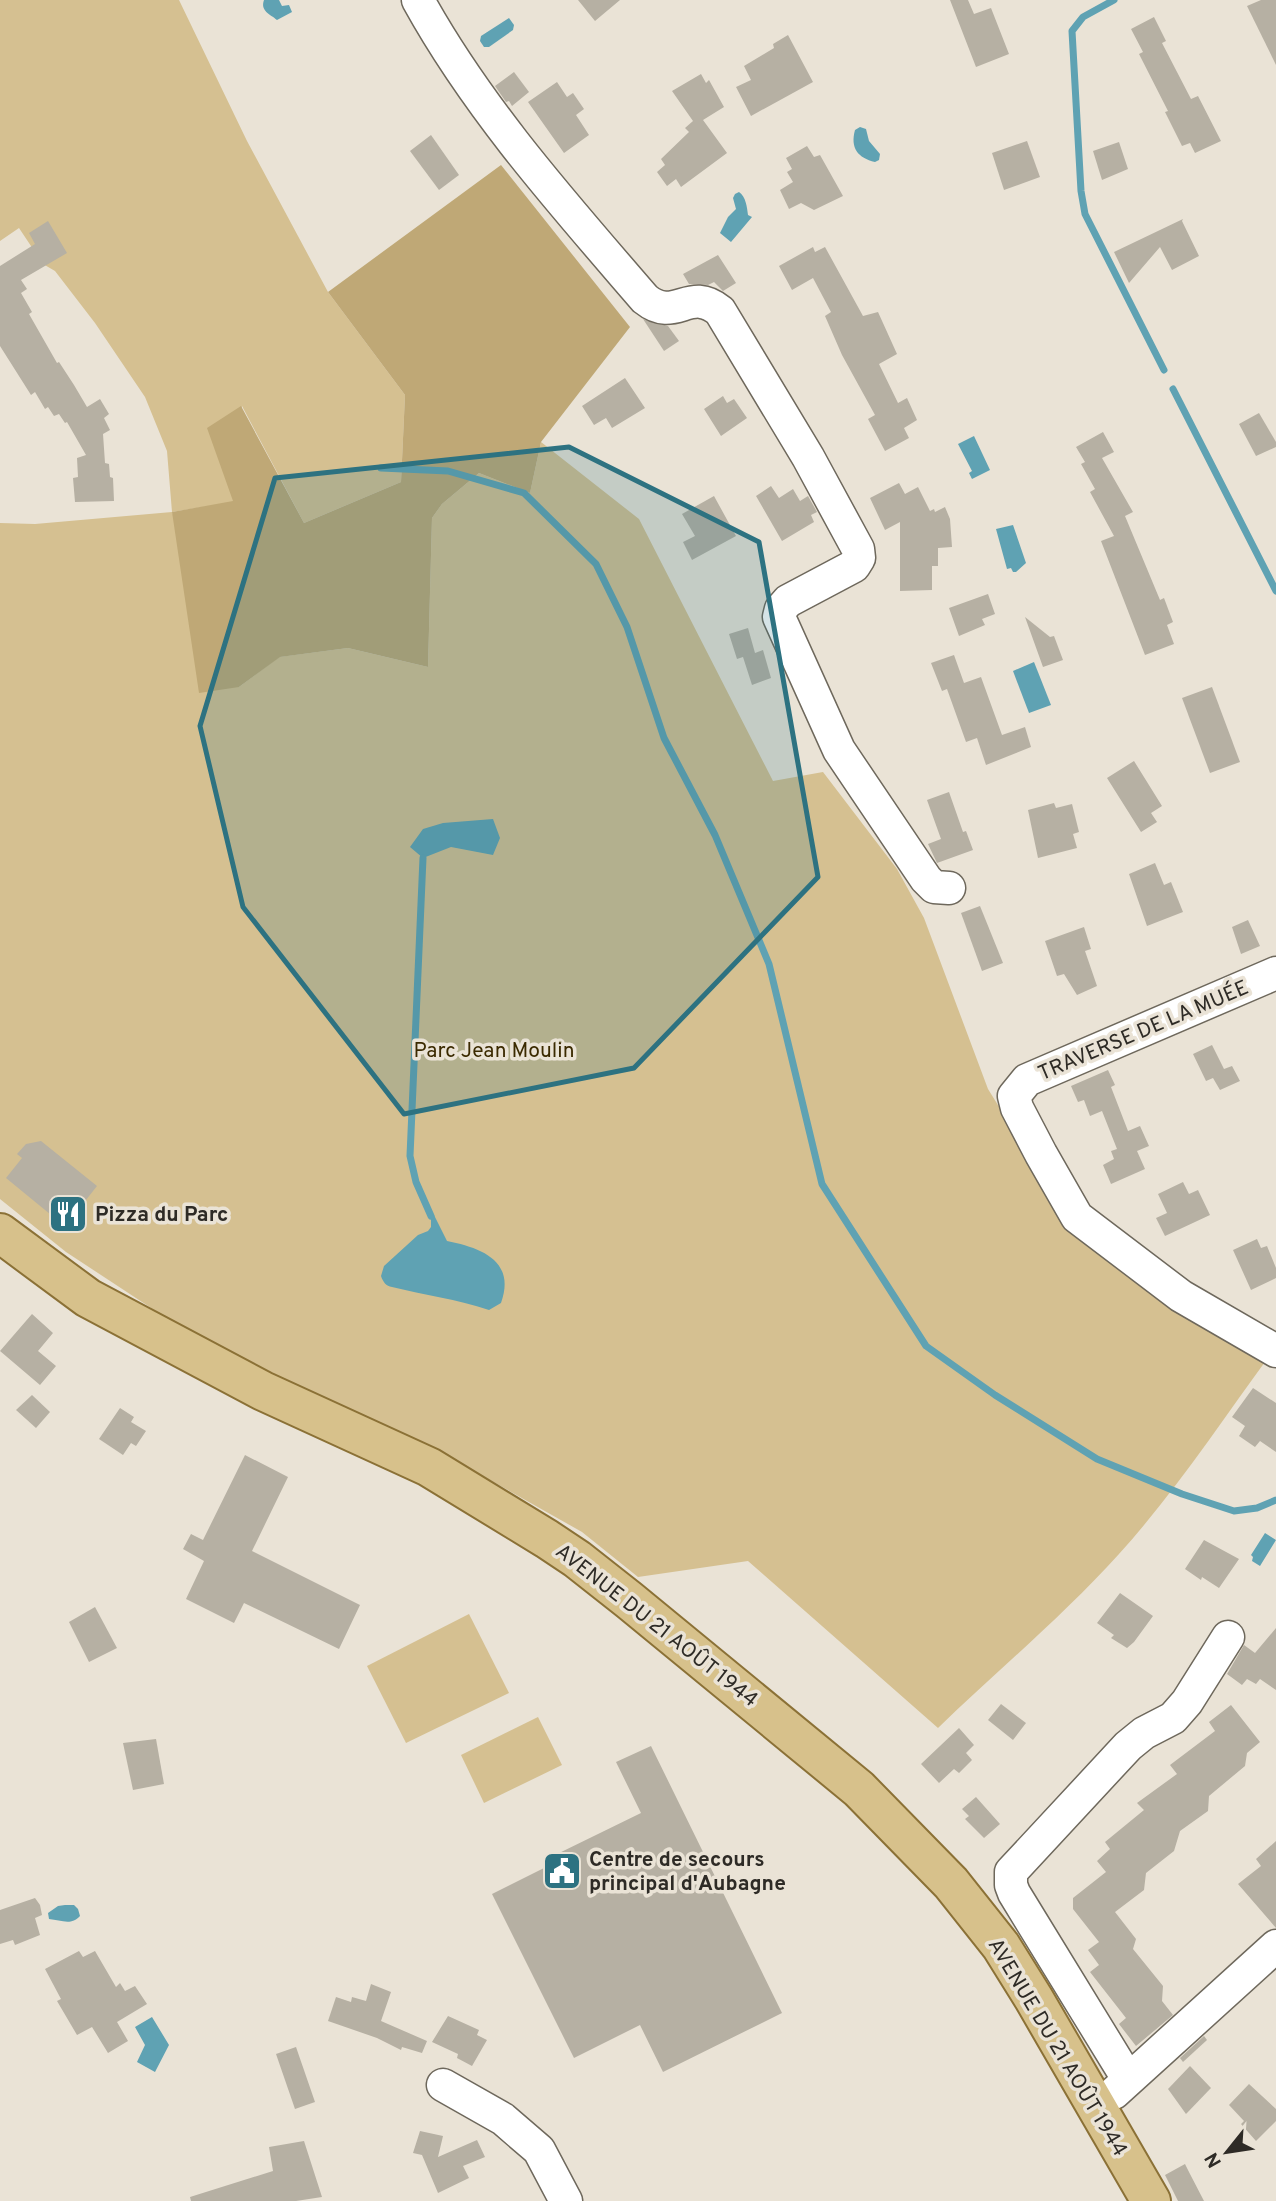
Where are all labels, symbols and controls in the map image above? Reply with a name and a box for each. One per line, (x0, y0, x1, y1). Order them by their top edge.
street label: TRAVERSE DE LA MUÉE (1034, 974, 1253, 1088)
park label: Parc Jean Moulin (413, 1038, 575, 1065)
restaurant icon: Pizza du Parc (47, 1193, 89, 1235)
place label: Pizza du Parc (95, 1202, 228, 1229)
street label: AVENUE DU 21 AOÛT 1944 (549, 1538, 763, 1714)
place label: Centre de secours principal d'Aubagne (589, 1847, 786, 1898)
public building icon: Centre de secours principal d'Aubagne (541, 1850, 583, 1892)
street label: AVENUE DU 21 AOÛT 1944 (981, 1933, 1134, 2162)
north arrow (1192, 2117, 1262, 2187)
text: N (1200, 2148, 1228, 2171)

